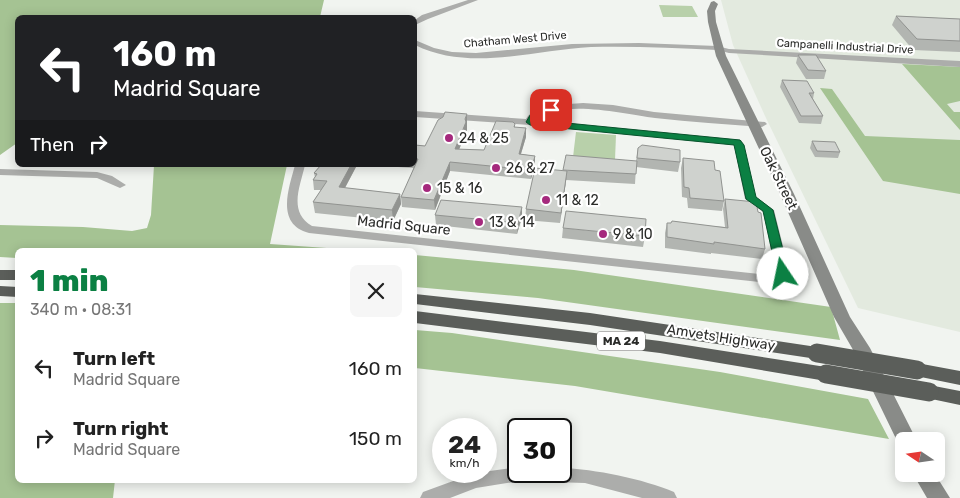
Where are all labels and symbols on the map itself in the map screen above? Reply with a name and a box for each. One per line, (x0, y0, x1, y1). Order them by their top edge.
street label: Chatham West Drive (463, 29, 567, 50)
street label: Campanelli Industrial Drive (776, 36, 914, 57)
pin (530, 89, 572, 131)
place label: 24 & 25 (459, 130, 509, 147)
marker: 24 & 25 (443, 132, 455, 144)
street label: Oak Street (756, 144, 801, 213)
place label: 26 & 27 (506, 160, 555, 177)
marker: 26 & 27 (490, 162, 502, 174)
place label: 15 & 16 (437, 180, 482, 197)
marker: 15 & 16 (421, 182, 433, 194)
place label: 11 & 12 (556, 192, 599, 209)
marker: 11 & 12 (540, 194, 552, 206)
street label: Madrid Square (356, 212, 452, 239)
place label: 13 & 14 (489, 214, 535, 231)
marker: 13 & 14 (473, 216, 485, 228)
place label: 9 & 10 (613, 226, 653, 243)
marker: 9 & 10 (597, 228, 609, 240)
position arrow (756, 247, 808, 299)
street label: Amvets Highway (666, 321, 777, 354)
road number: MA 24 (597, 332, 645, 351)
speed limit sign: 30 (507, 418, 572, 483)
north arrow (895, 432, 945, 482)

